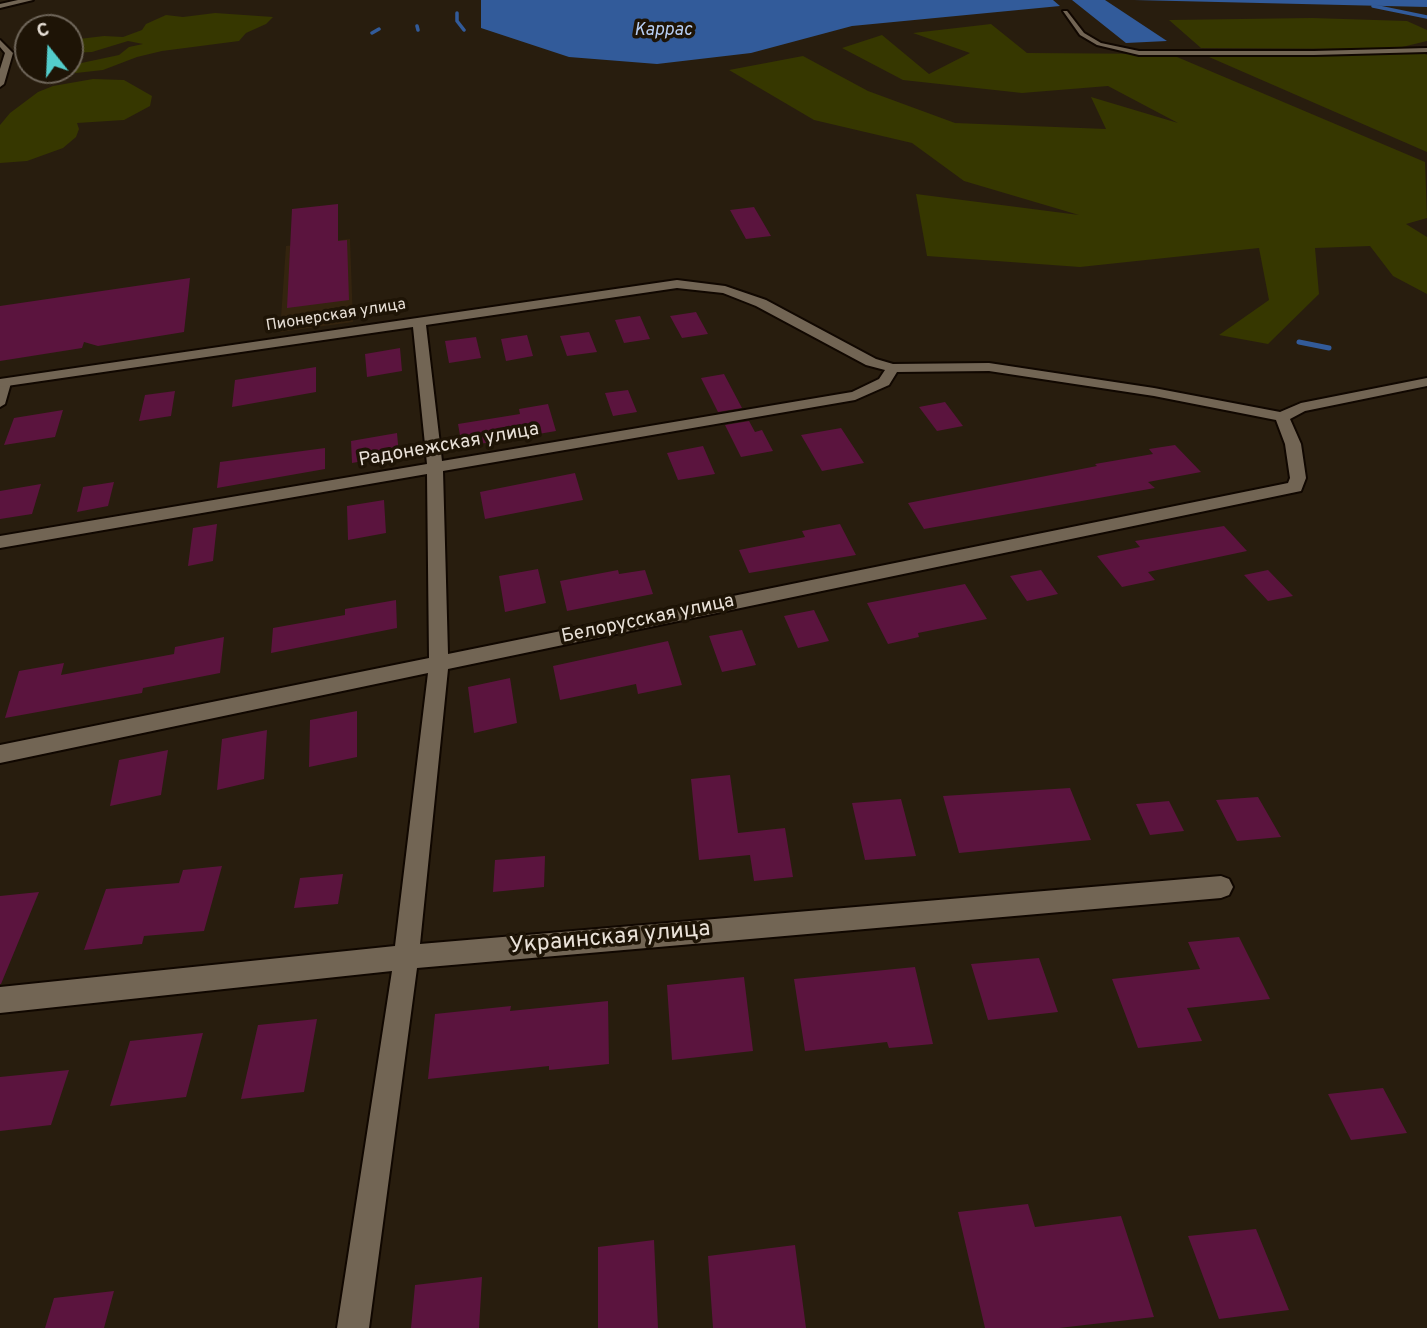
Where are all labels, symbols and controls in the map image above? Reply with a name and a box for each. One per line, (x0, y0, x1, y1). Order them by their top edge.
north arrow (14, 14, 84, 84)
text: С (34, 18, 53, 44)
water label: Каррас (634, 20, 692, 42)
street label: Пионерская улица (265, 295, 407, 337)
street label: Радонежская улица (357, 419, 541, 473)
street label: Белорусская улица (560, 591, 736, 649)
street label: Украинская улица (508, 916, 712, 962)

